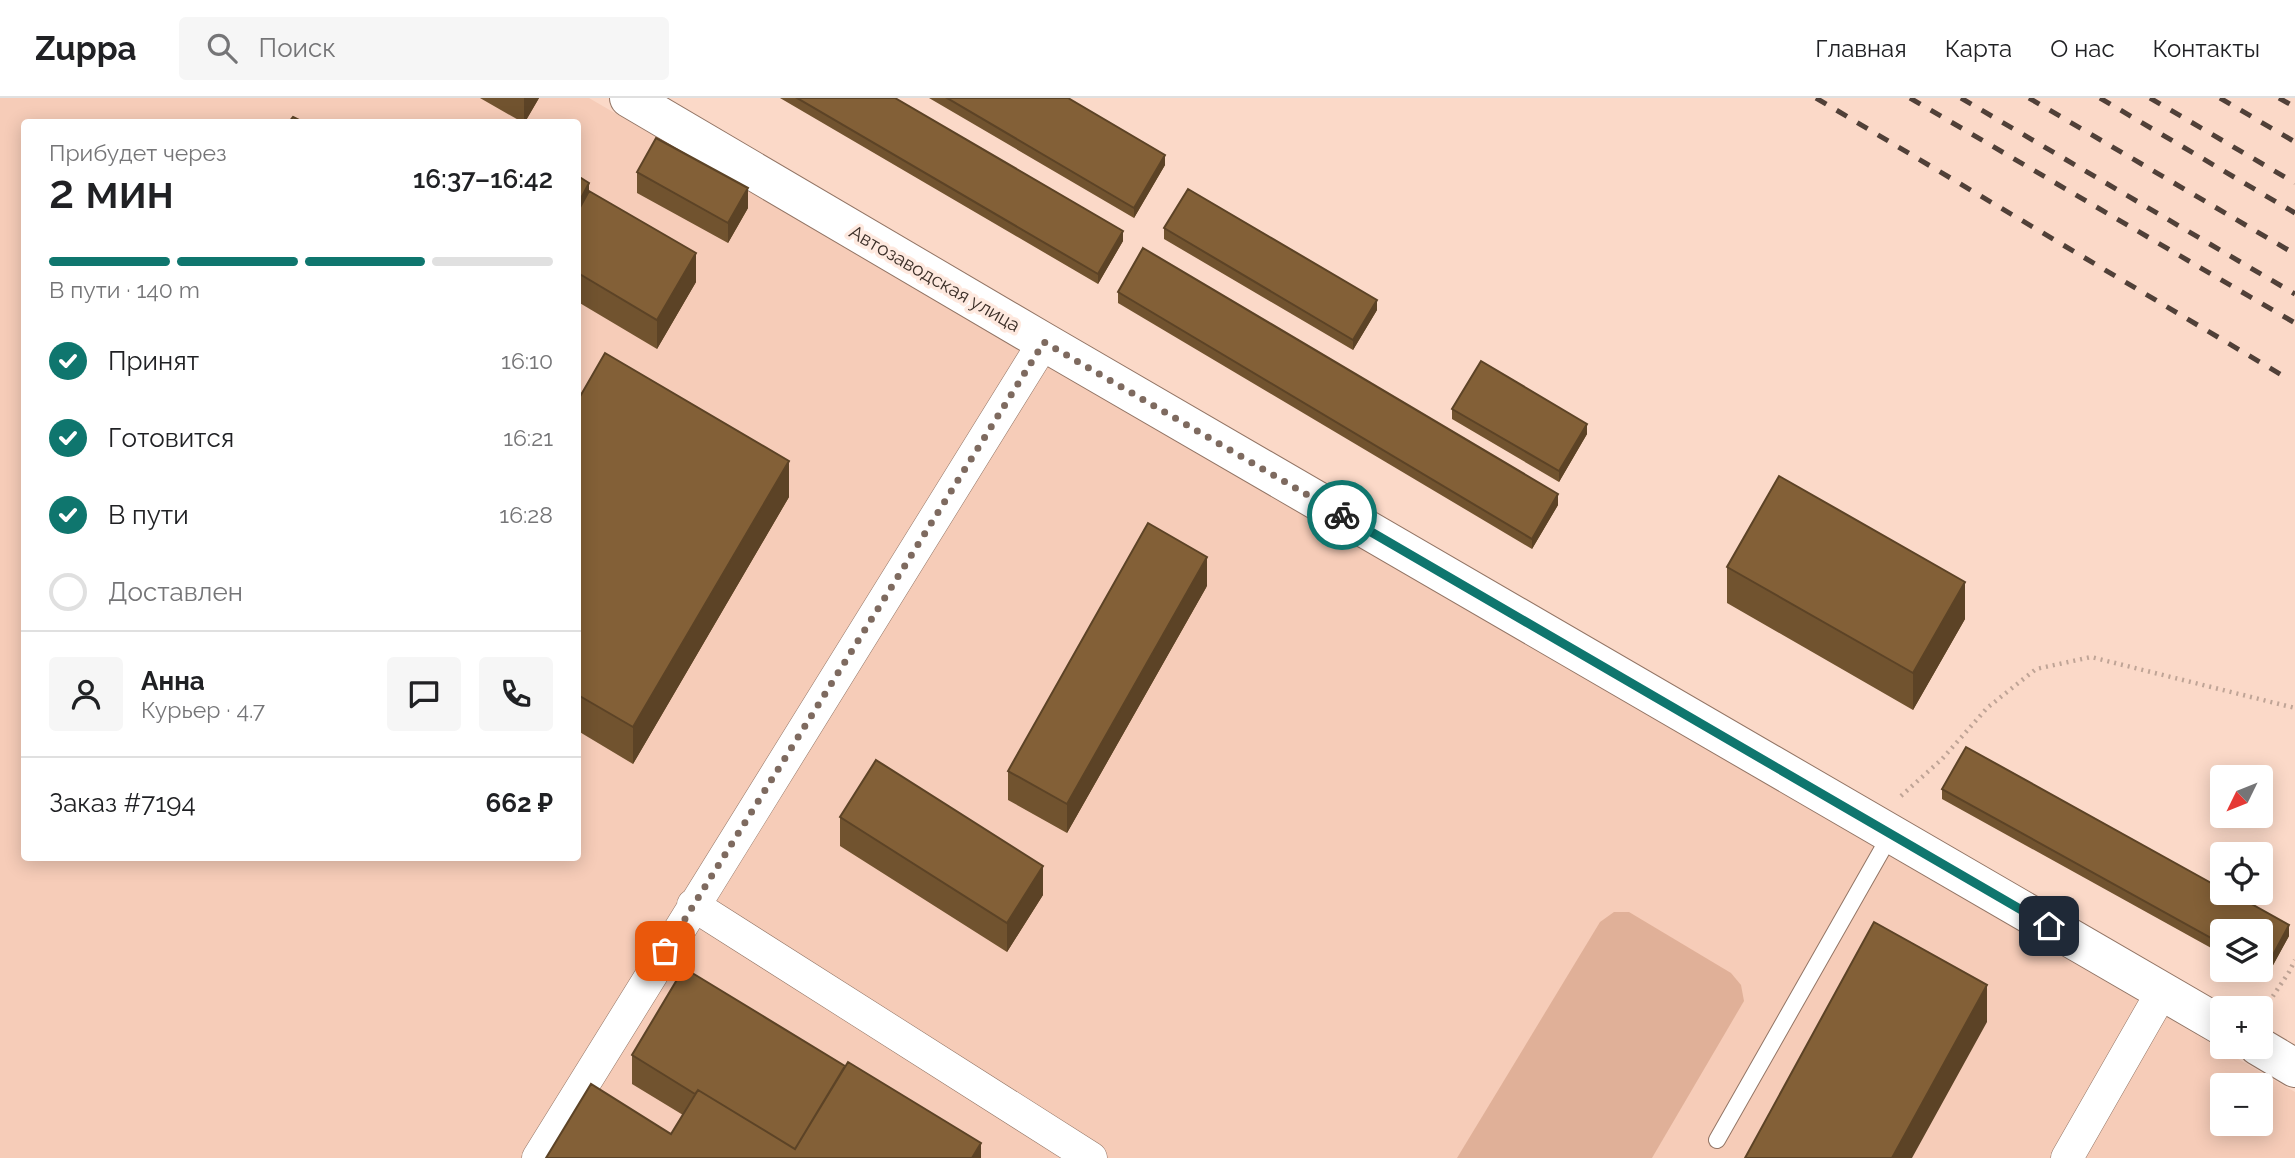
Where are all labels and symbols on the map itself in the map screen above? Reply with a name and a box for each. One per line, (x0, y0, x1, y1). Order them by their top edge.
street label: Автозаводская улица (846, 220, 1024, 336)
courier (1307, 480, 1377, 550)
north arrow (2210, 765, 2273, 828)
pin (2019, 896, 2079, 956)
pin (635, 921, 695, 981)

